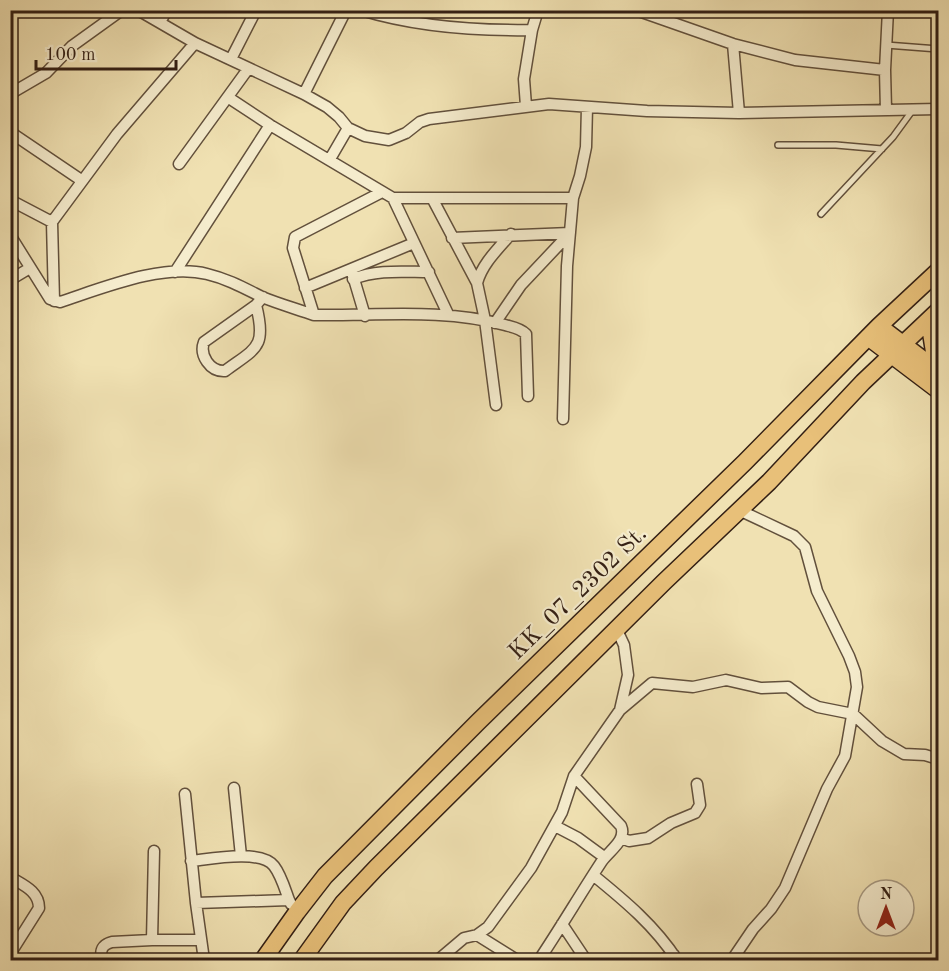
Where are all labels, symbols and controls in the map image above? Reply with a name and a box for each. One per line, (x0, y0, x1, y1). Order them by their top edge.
scale bar (36, 33, 176, 71)
text: 100 m (45, 46, 96, 64)
street label: KK_07_2302 St. (505, 522, 652, 665)
north arrow (856, 878, 916, 938)
text: N (880, 887, 893, 903)

